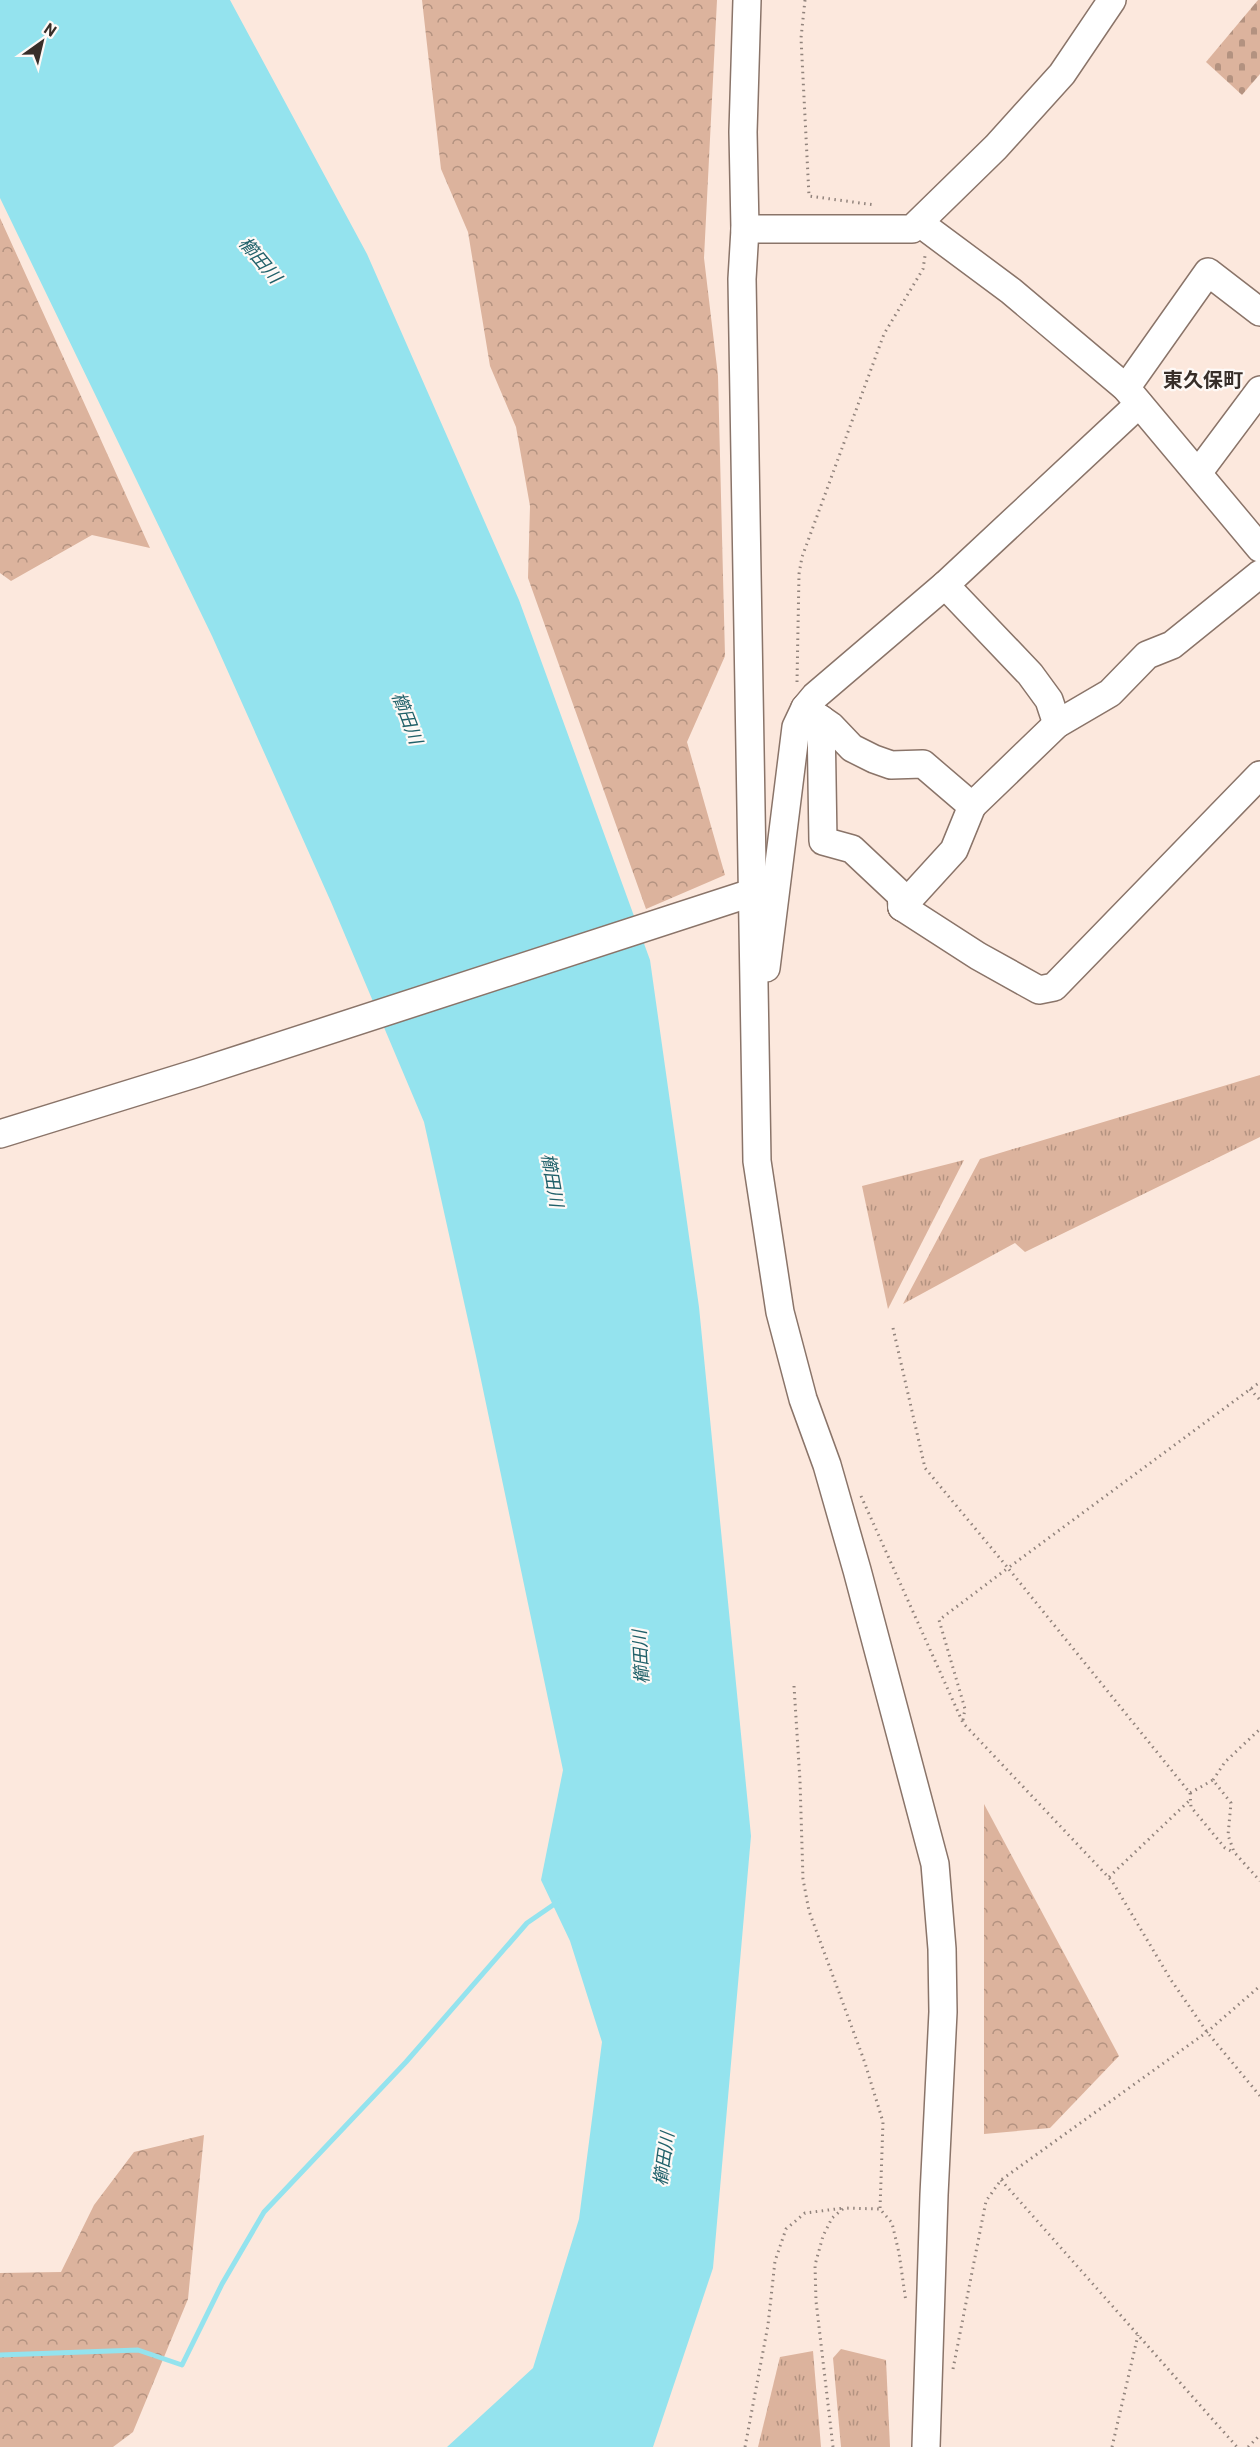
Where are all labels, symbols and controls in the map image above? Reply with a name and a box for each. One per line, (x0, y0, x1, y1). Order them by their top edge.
north arrow (12, 12, 72, 72)
text: N (41, 18, 60, 40)
water label: 櫛田川 (235, 232, 288, 289)
district label: 東久保町 (1163, 367, 1243, 391)
water label: 櫛田川 (388, 688, 429, 749)
water label: 櫛田川 (537, 1151, 569, 1210)
water label: 櫛田川 (627, 1628, 652, 1685)
water label: 櫛田川 (648, 2129, 678, 2187)

